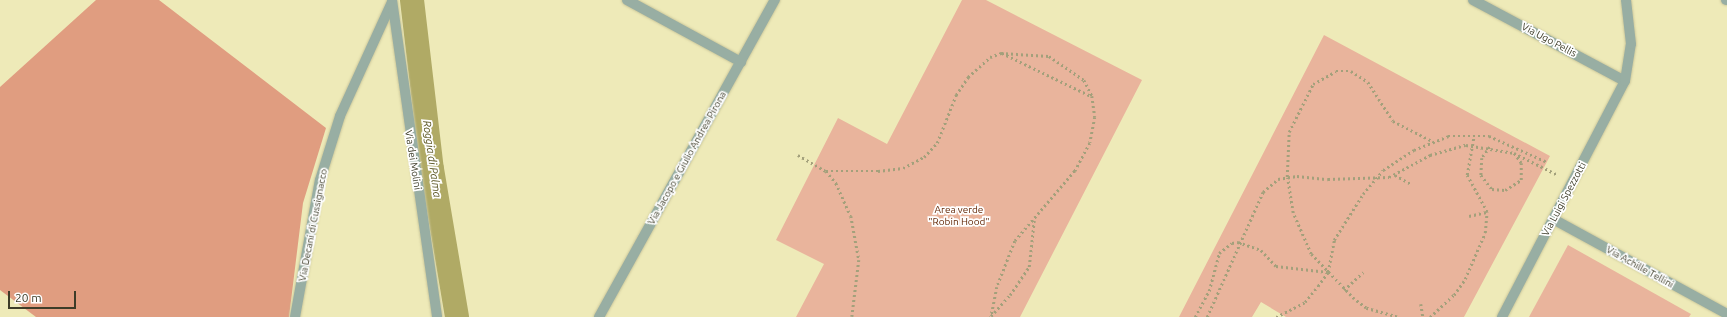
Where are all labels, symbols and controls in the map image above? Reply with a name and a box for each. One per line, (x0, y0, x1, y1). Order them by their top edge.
street label: Via Ugo Pellis (1519, 20, 1579, 60)
street label: Via Jacopo e Giulio Andrea Pirona (645, 89, 729, 227)
water label: Roggia di Palma (420, 120, 444, 198)
street label: Via dei Molini (402, 129, 424, 191)
street label: Via Luigi Spezzotti (1539, 160, 1589, 238)
street label: Via Decani di Cussignacco (296, 168, 330, 282)
park label: Area verde "Robin Hood" (929, 203, 989, 226)
street label: Via Achille Tellini (1604, 244, 1676, 290)
scale bar (10, 283, 78, 309)
text: 20 m (15, 291, 42, 304)

